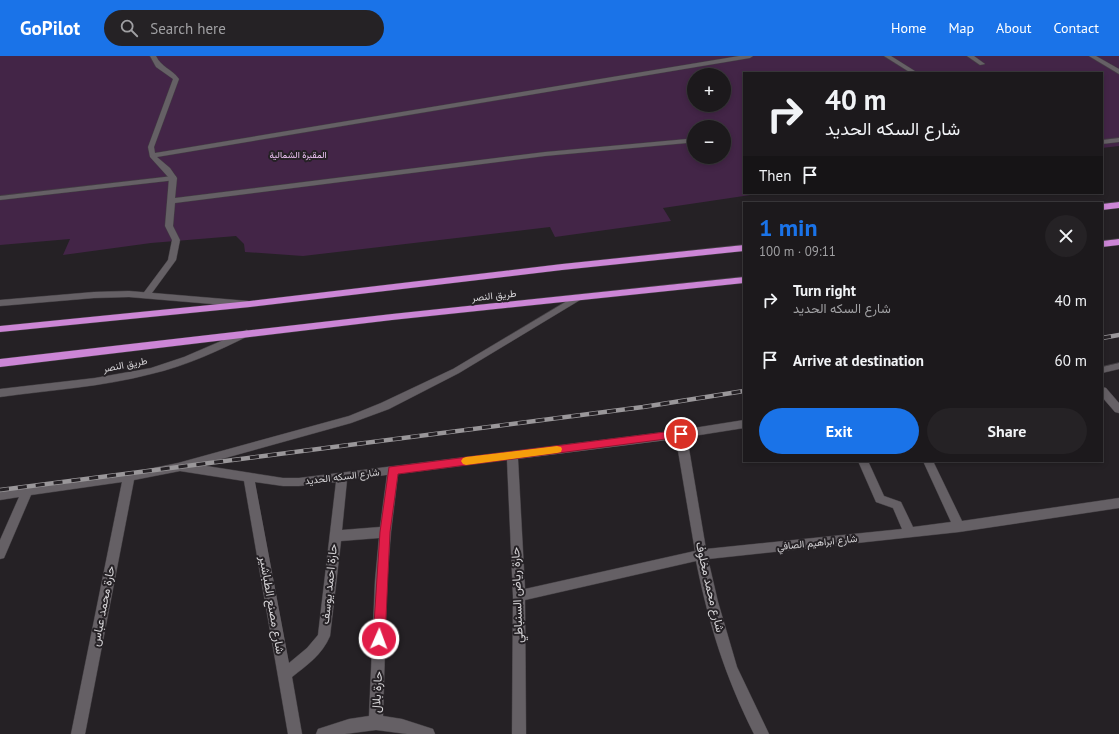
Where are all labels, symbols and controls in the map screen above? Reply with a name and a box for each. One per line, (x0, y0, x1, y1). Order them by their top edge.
search box (104, 10, 384, 46)
text: GoPilot (20, 16, 80, 40)
icon: search (118, 17, 140, 39)
text: Search here (150, 19, 226, 38)
text: Home (891, 19, 926, 37)
text: Map (948, 19, 974, 37)
text: About (996, 19, 1032, 37)
text: Contact (1054, 19, 1099, 37)
map controls (687, 68, 731, 164)
button: + (687, 68, 731, 112)
text: 40 m (825, 81, 886, 118)
icon: right (759, 88, 811, 140)
text: شارع السكه الحديد (825, 117, 960, 140)
button: − (687, 120, 731, 164)
park label: المقبرة الشمالية (269, 149, 327, 161)
icon: arrive (799, 164, 821, 186)
text: Then (759, 166, 791, 185)
text: 1 min (759, 212, 818, 243)
button: close (1045, 215, 1087, 257)
text: 100 m · 09:11 (759, 243, 836, 260)
text: Turn right (793, 281, 856, 300)
street label: طريق النصر (470, 287, 518, 304)
icon: right (759, 289, 781, 311)
text: 40 m (1054, 291, 1087, 310)
text: شارع السكه الحديد (793, 300, 891, 317)
icon: arrive (759, 349, 781, 371)
text: Arrive at destination (793, 351, 924, 370)
text: 60 m (1054, 351, 1087, 370)
street label: طريق النصر (101, 354, 149, 375)
button: Exit (759, 408, 919, 454)
button: Share (927, 408, 1087, 454)
pin (664, 417, 698, 451)
icon: arrive (670, 423, 692, 445)
street label: شارع السكه الحديد (304, 465, 380, 488)
street label: شارع ابراهيم الصافي (776, 532, 858, 555)
street label: شارع محمد مخلوف (691, 540, 728, 634)
street label: حارة احمد يوسف (317, 543, 341, 625)
street label: حارة رياض السنباطي (507, 547, 529, 643)
street label: شارع مصنع الطباشير (254, 554, 288, 655)
street label: حارة محمد عباس (87, 564, 119, 648)
position arrow (358, 618, 400, 660)
street label: حارة بلال (368, 671, 386, 713)

